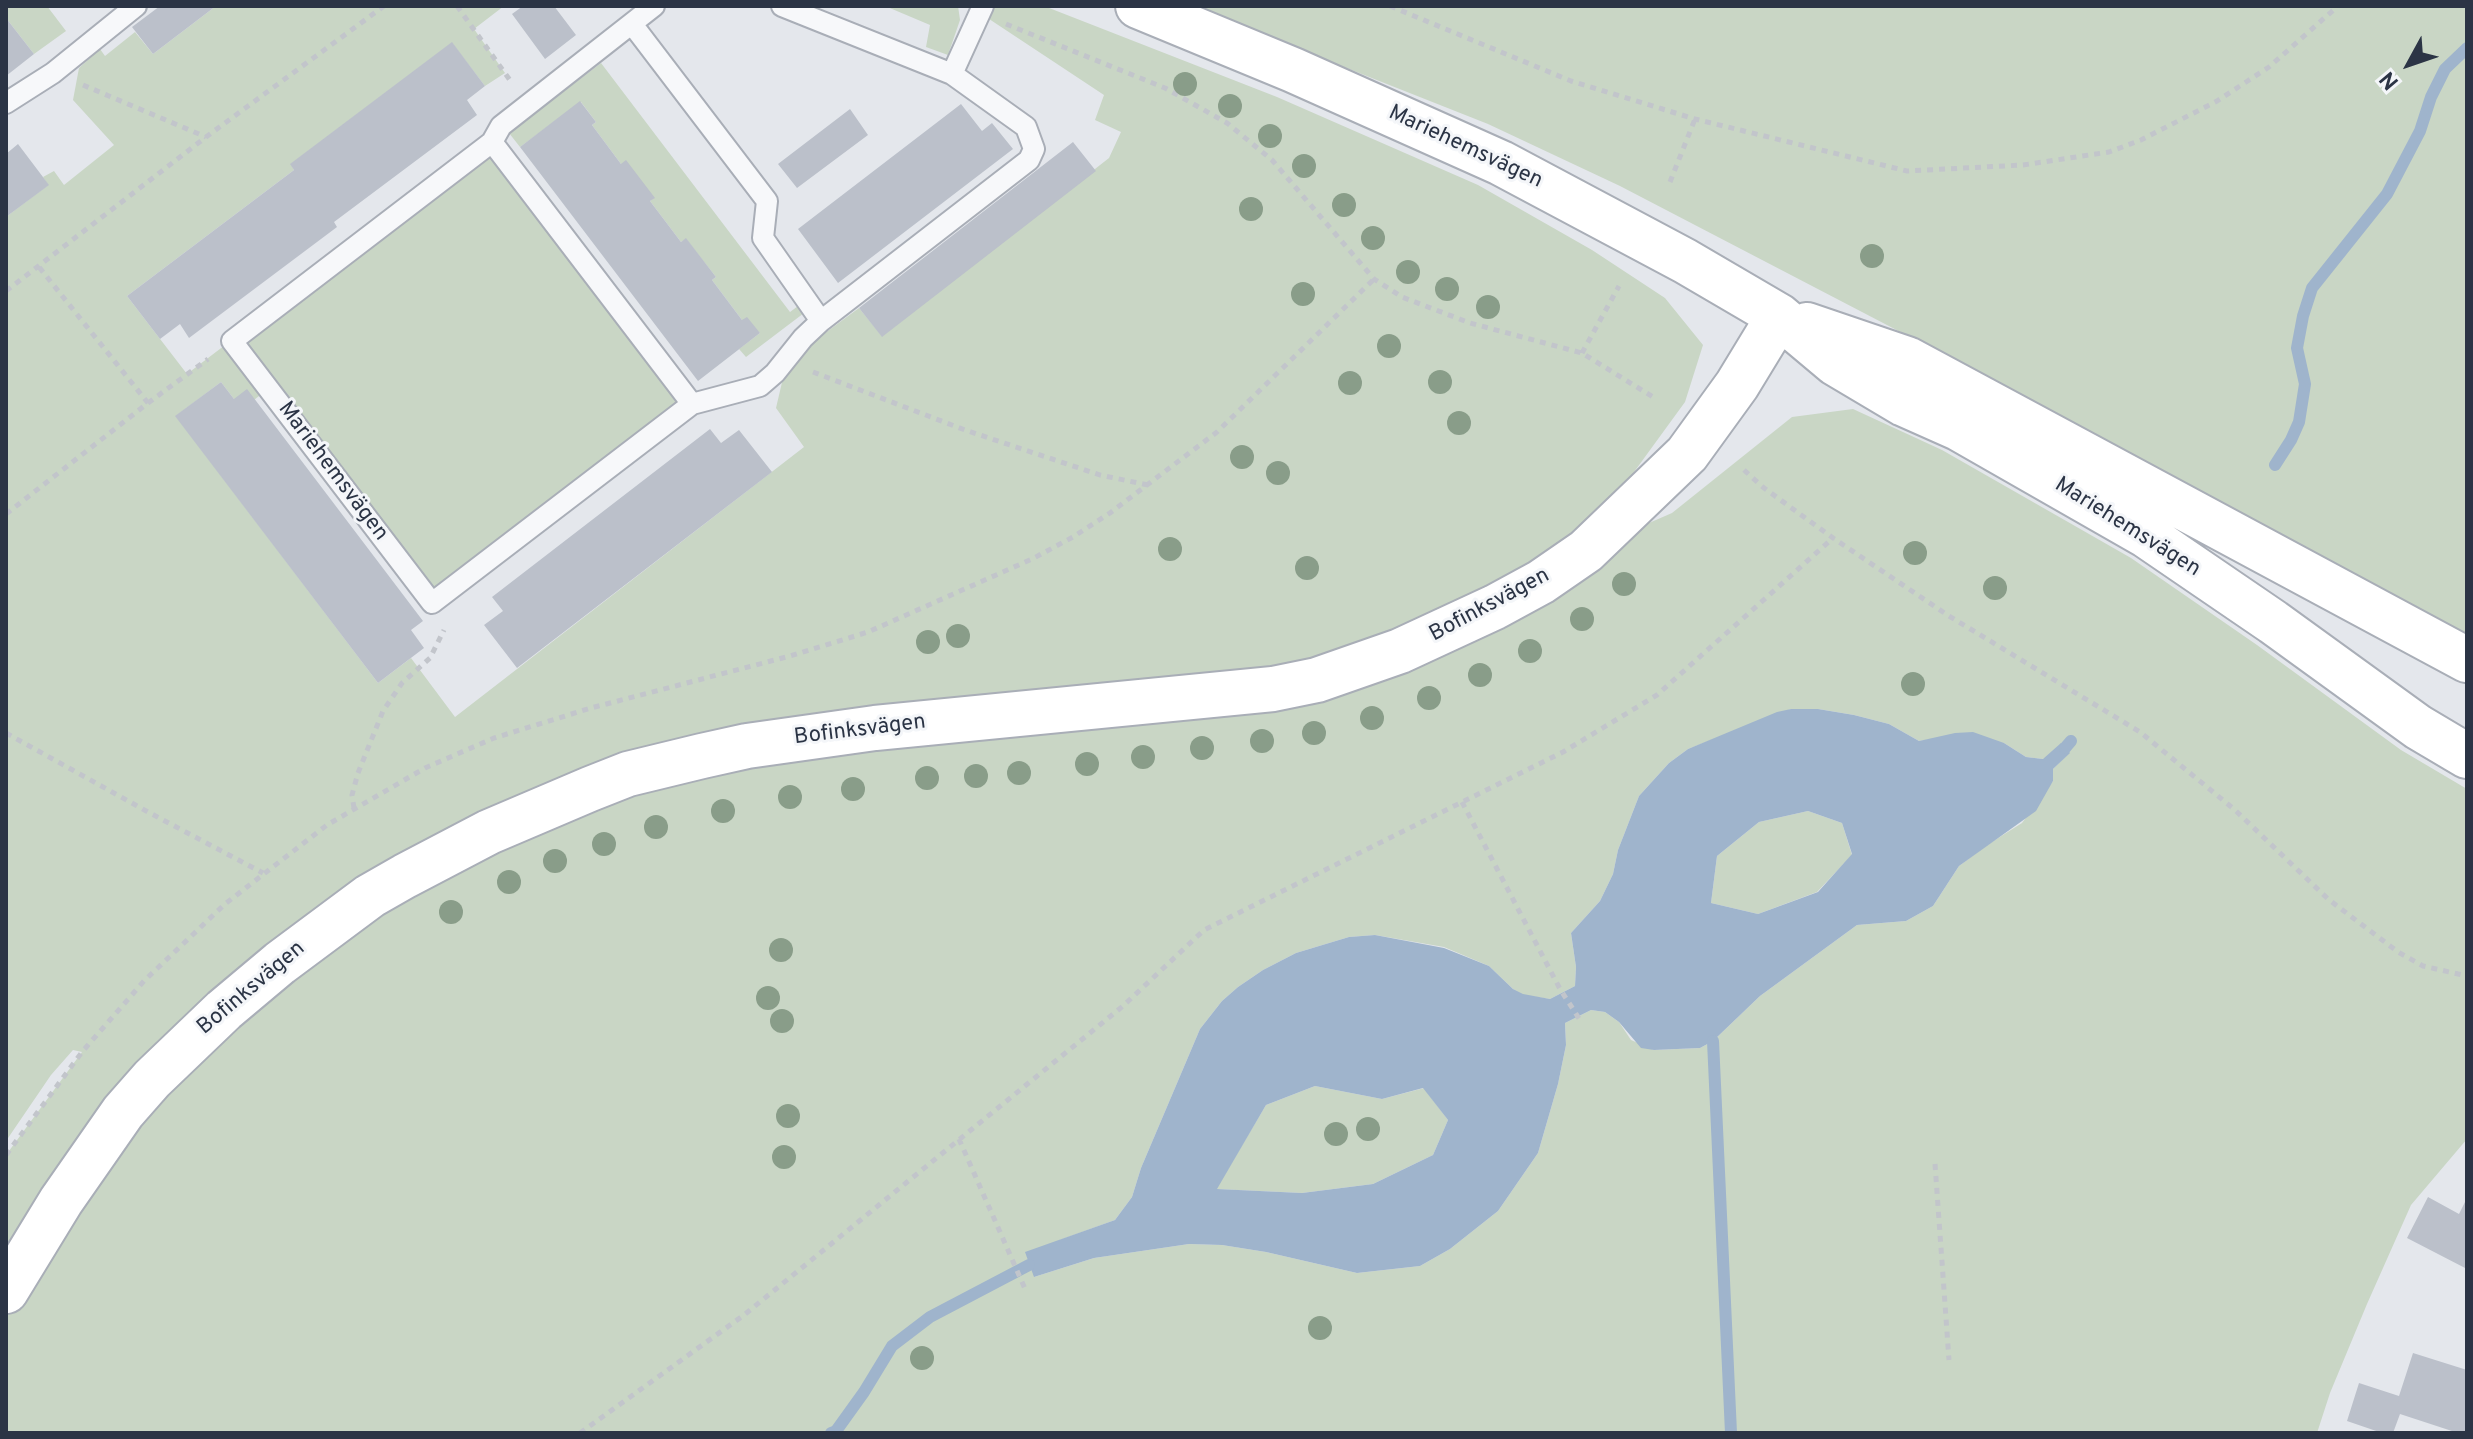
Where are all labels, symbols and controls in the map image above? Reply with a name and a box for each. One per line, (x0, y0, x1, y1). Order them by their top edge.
north arrow (2369, 24, 2449, 104)
text: N (2375, 65, 2406, 94)
street label: Mariehemsvägen (1384, 101, 1546, 195)
street label: Mariehemsvägen (271, 397, 393, 547)
street label: Mariehemsvägen (2049, 473, 2205, 583)
street label: Bofinksvägen (1425, 563, 1555, 649)
street label: Bofinksvägen (793, 710, 927, 752)
street label: Bofinksvägen (193, 936, 311, 1042)

